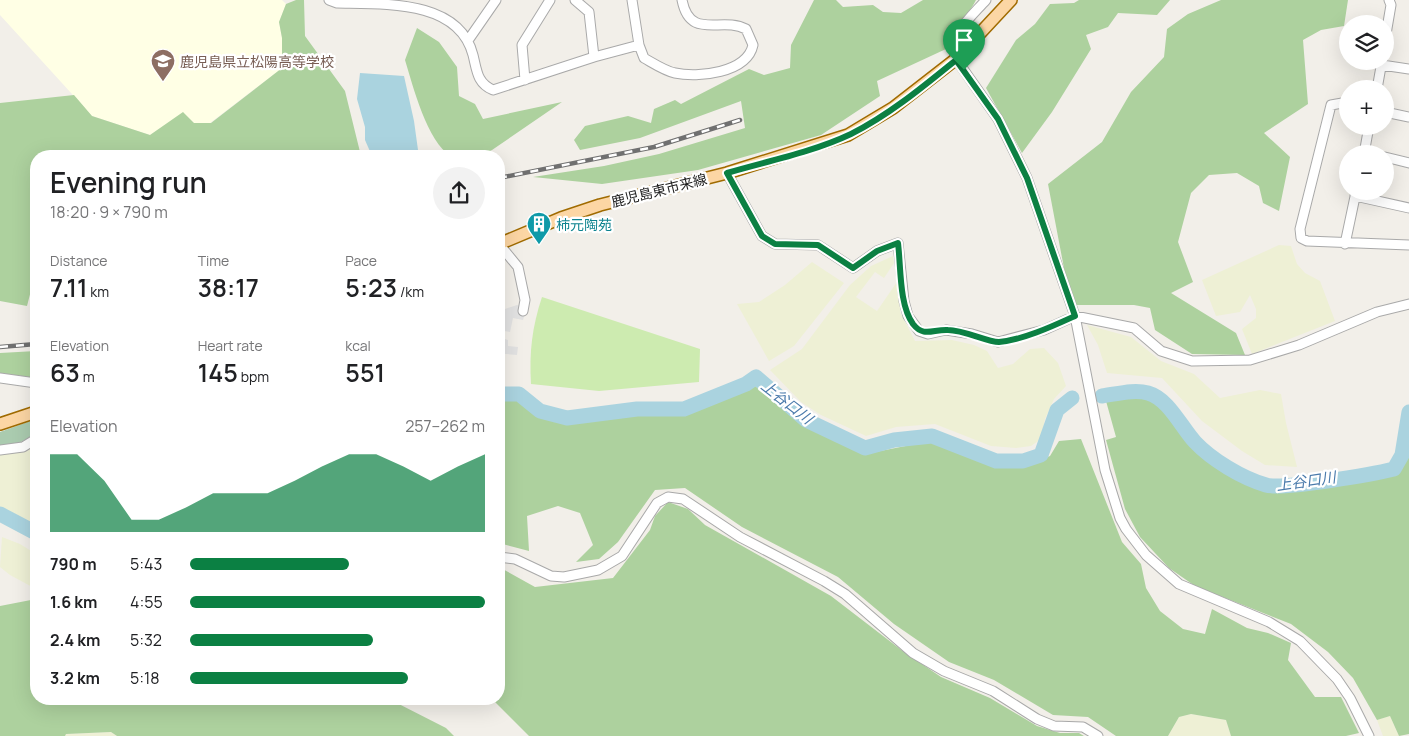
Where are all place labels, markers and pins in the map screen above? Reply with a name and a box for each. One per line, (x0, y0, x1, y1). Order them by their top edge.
pin (943, 19, 985, 70)
school or university icon: 鹿児島県立松陽高等学校 (150, 48, 176, 82)
place label: 鹿児島県立松陽高等学校 (180, 52, 334, 71)
building icon: 柿元陶苑 (526, 211, 552, 245)
place label: 柿元陶苑 (556, 215, 612, 234)

